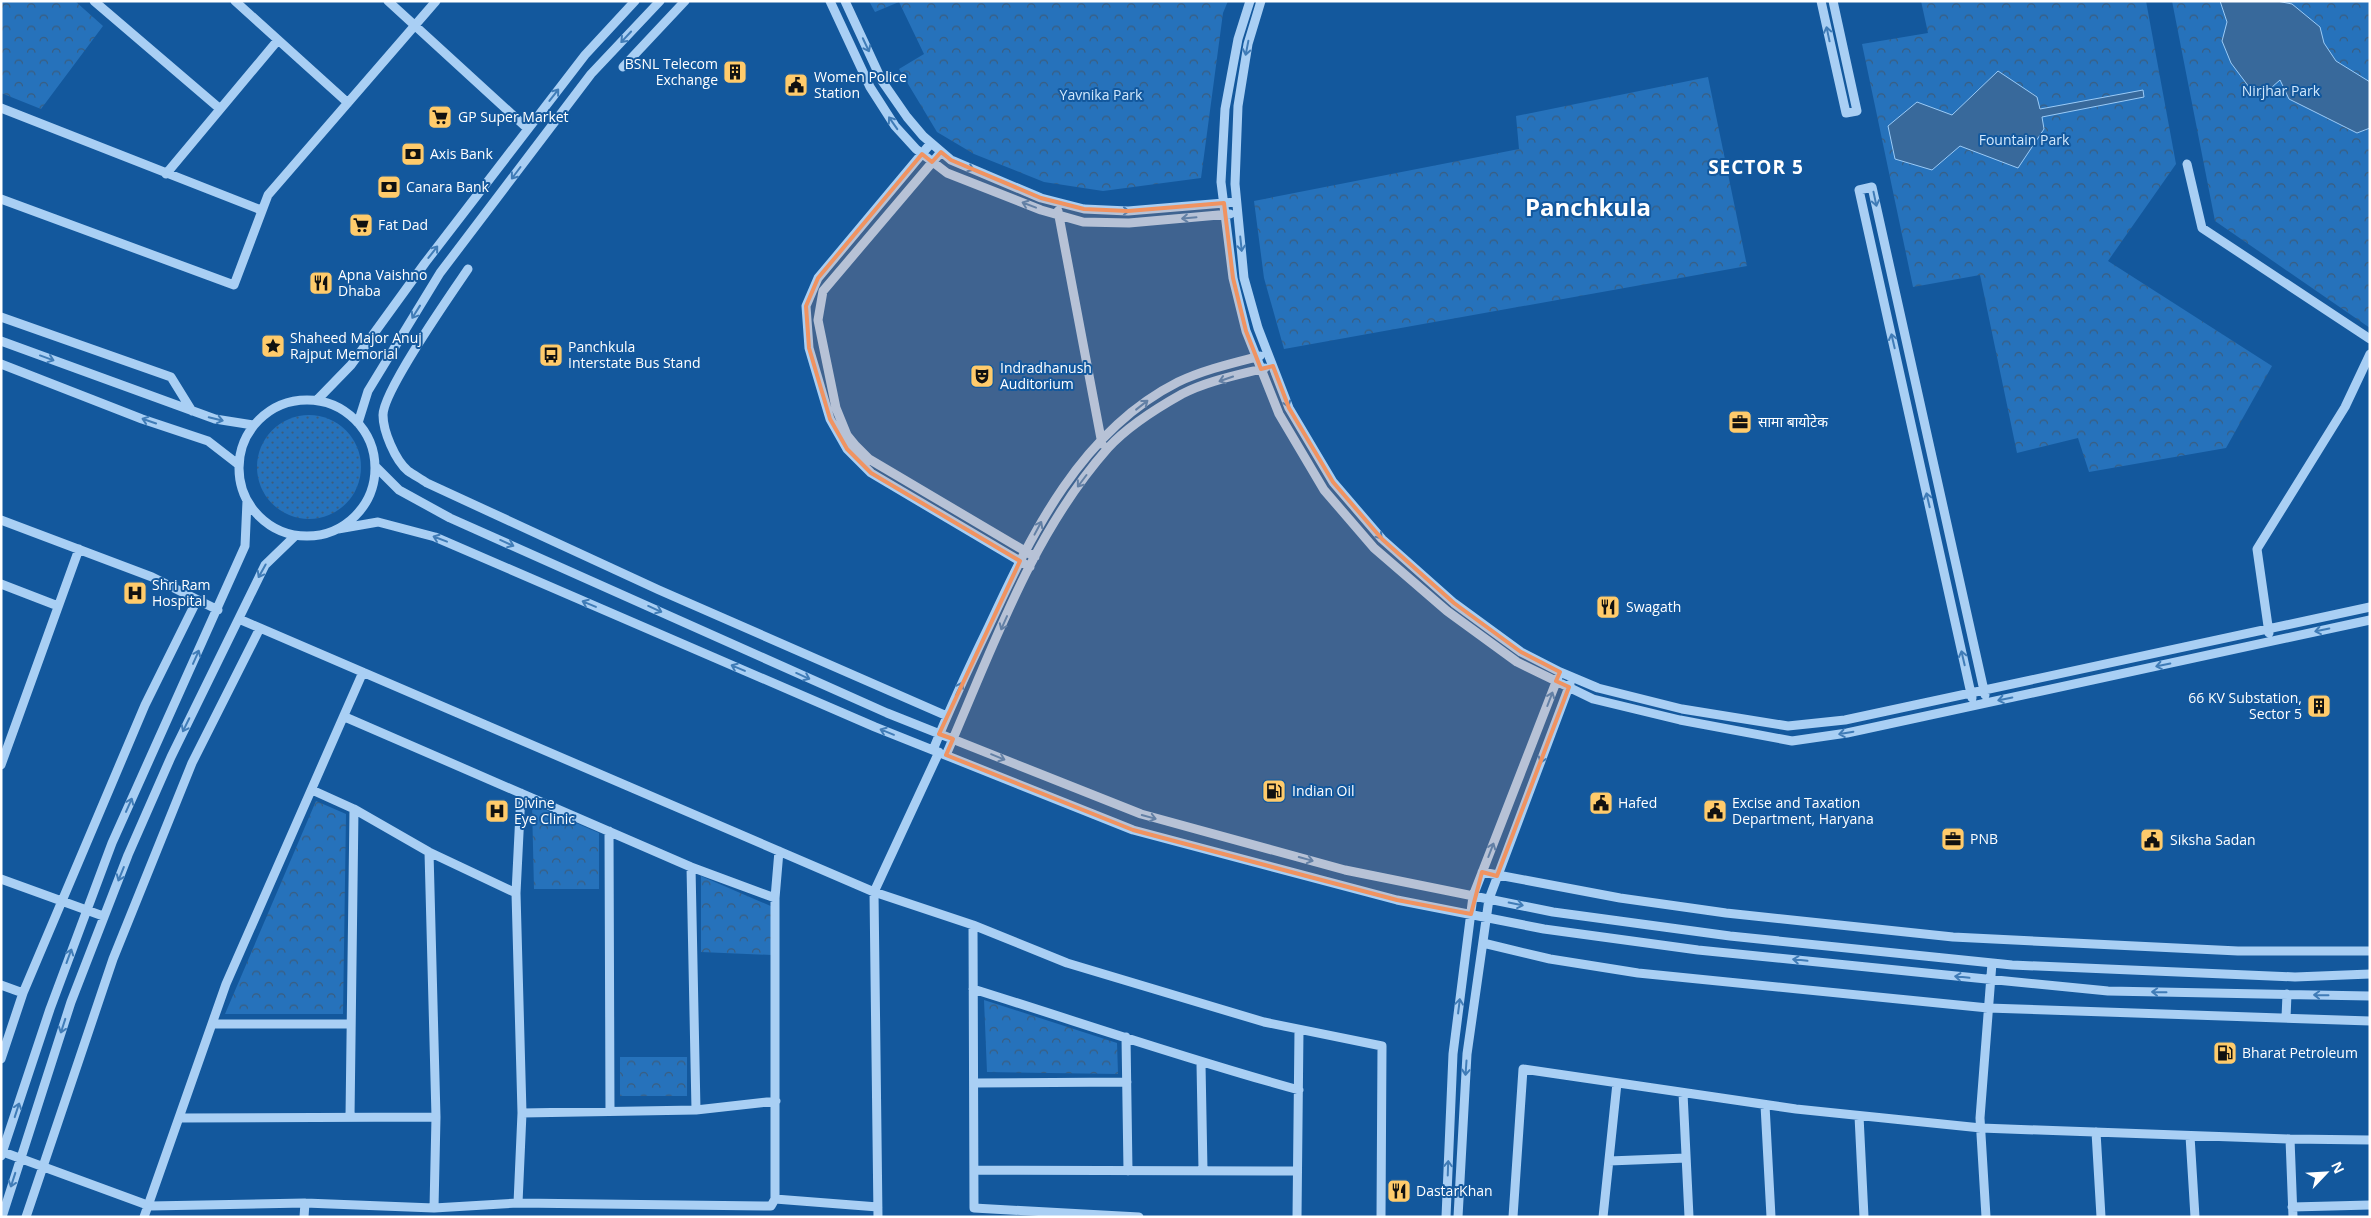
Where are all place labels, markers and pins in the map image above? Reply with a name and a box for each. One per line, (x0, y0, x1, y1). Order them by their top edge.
place label: BSNL Telecom Exchange (625, 54, 718, 89)
building icon: BSNL Telecom Exchange (722, 59, 748, 85)
place label: Women Police Station (814, 67, 907, 102)
public building icon: Women Police Station (783, 72, 809, 98)
supermarket icon: GP Super Market (427, 104, 453, 130)
place label: GP Super Market (458, 107, 569, 126)
bank icon: Axis Bank (400, 141, 426, 167)
place label: Axis Bank (430, 144, 493, 163)
bank icon: Canara Bank (376, 174, 402, 200)
place label: Canara Bank (406, 177, 490, 196)
supermarket icon: Fat Dad (348, 212, 374, 238)
place label: Fat Dad (378, 215, 428, 234)
place label: Apna Vaishno Dhaba (338, 265, 427, 300)
restaurant icon: Apna Vaishno Dhaba (308, 270, 334, 296)
place label: Shaheed Major Anuj Rajput Memorial (290, 328, 422, 363)
place icon: Shaheed Major Anuj Rajput Memorial (260, 333, 286, 359)
place label: Panchkula Interstate Bus Stand (568, 337, 701, 372)
bus stop icon: Panchkula Interstate Bus Stand (538, 342, 564, 368)
place label: Indradhanush Auditorium (1000, 358, 1092, 393)
theatre icon: Indradhanush Auditorium (969, 363, 995, 389)
office icon: सामा बायोटेक (1727, 409, 1753, 435)
place label: सामा बायोटेक (1758, 412, 1828, 431)
place label: Shri Ram Hospital (152, 575, 211, 610)
hospital icon: Shri Ram Hospital (122, 580, 148, 606)
restaurant icon: Swagath (1595, 594, 1621, 620)
place label: Swagath (1626, 597, 1681, 616)
place label: 66 KV Substation, Sector 5 (2188, 688, 2302, 723)
building icon: 66 KV Substation, Sector 5 (2306, 693, 2332, 719)
fuel station icon: Indian Oil (1261, 778, 1287, 804)
place label: Indian Oil (1292, 781, 1355, 800)
public building icon: Hafed (1588, 790, 1614, 816)
place label: Divine Eye Clinic (514, 793, 575, 828)
place label: Hafed (1618, 793, 1657, 812)
place label: Excise and Taxation Department, Haryana (1732, 793, 1874, 828)
hospital icon: Divine Eye Clinic (484, 798, 510, 824)
public building icon: Excise and Taxation Department, Haryana (1702, 798, 1728, 824)
office icon: PNB (1940, 826, 1966, 852)
public building icon: Siksha Sadan (2139, 827, 2165, 853)
place label: PNB (1970, 829, 1998, 848)
place label: Siksha Sadan (2170, 830, 2256, 849)
fuel station icon: Bharat Petroleum (2212, 1040, 2238, 1066)
place label: Bharat Petroleum (2242, 1043, 2358, 1062)
restaurant icon: DastarKhan (1386, 1178, 1412, 1204)
place label: DastarKhan (1416, 1181, 1493, 1200)

